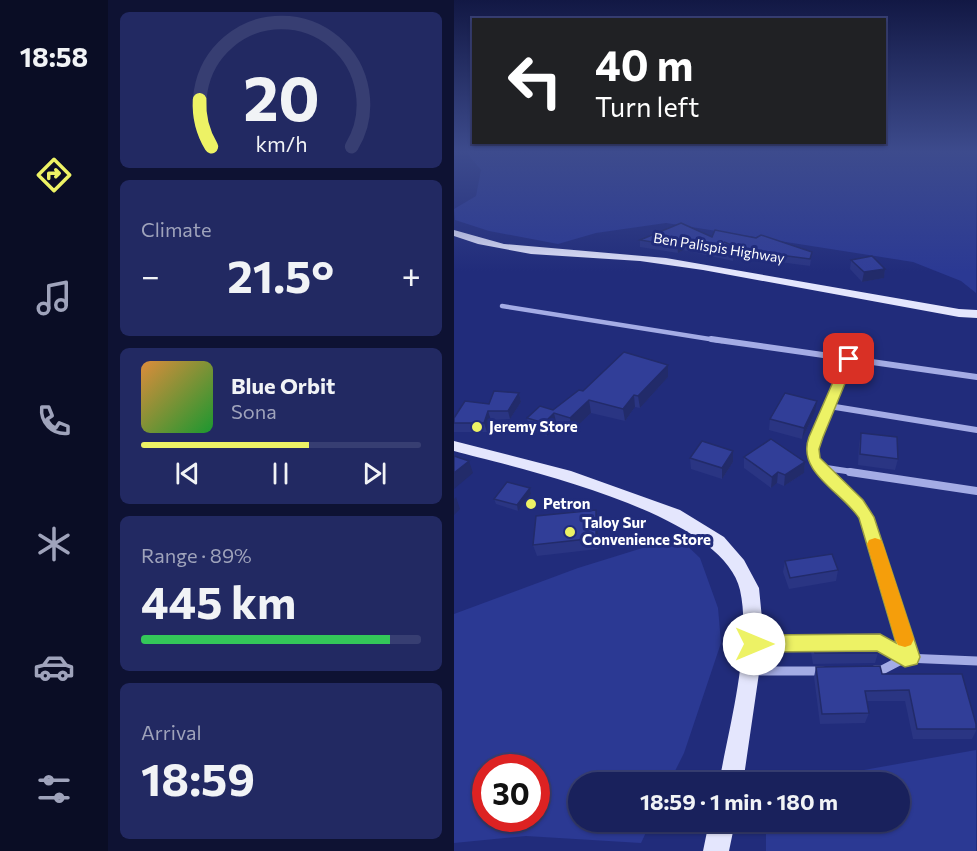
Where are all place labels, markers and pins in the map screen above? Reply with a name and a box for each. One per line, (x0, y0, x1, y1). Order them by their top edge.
pin (823, 333, 874, 384)
place label: Jeremy Store (489, 417, 578, 435)
marker: Jeremy Store (470, 420, 484, 434)
place label: Petron (543, 494, 590, 512)
marker: Petron (524, 497, 538, 511)
place label: Taloy Sur Convenience Store (582, 513, 711, 548)
marker: Taloy Sur Convenience Store (563, 525, 577, 539)

